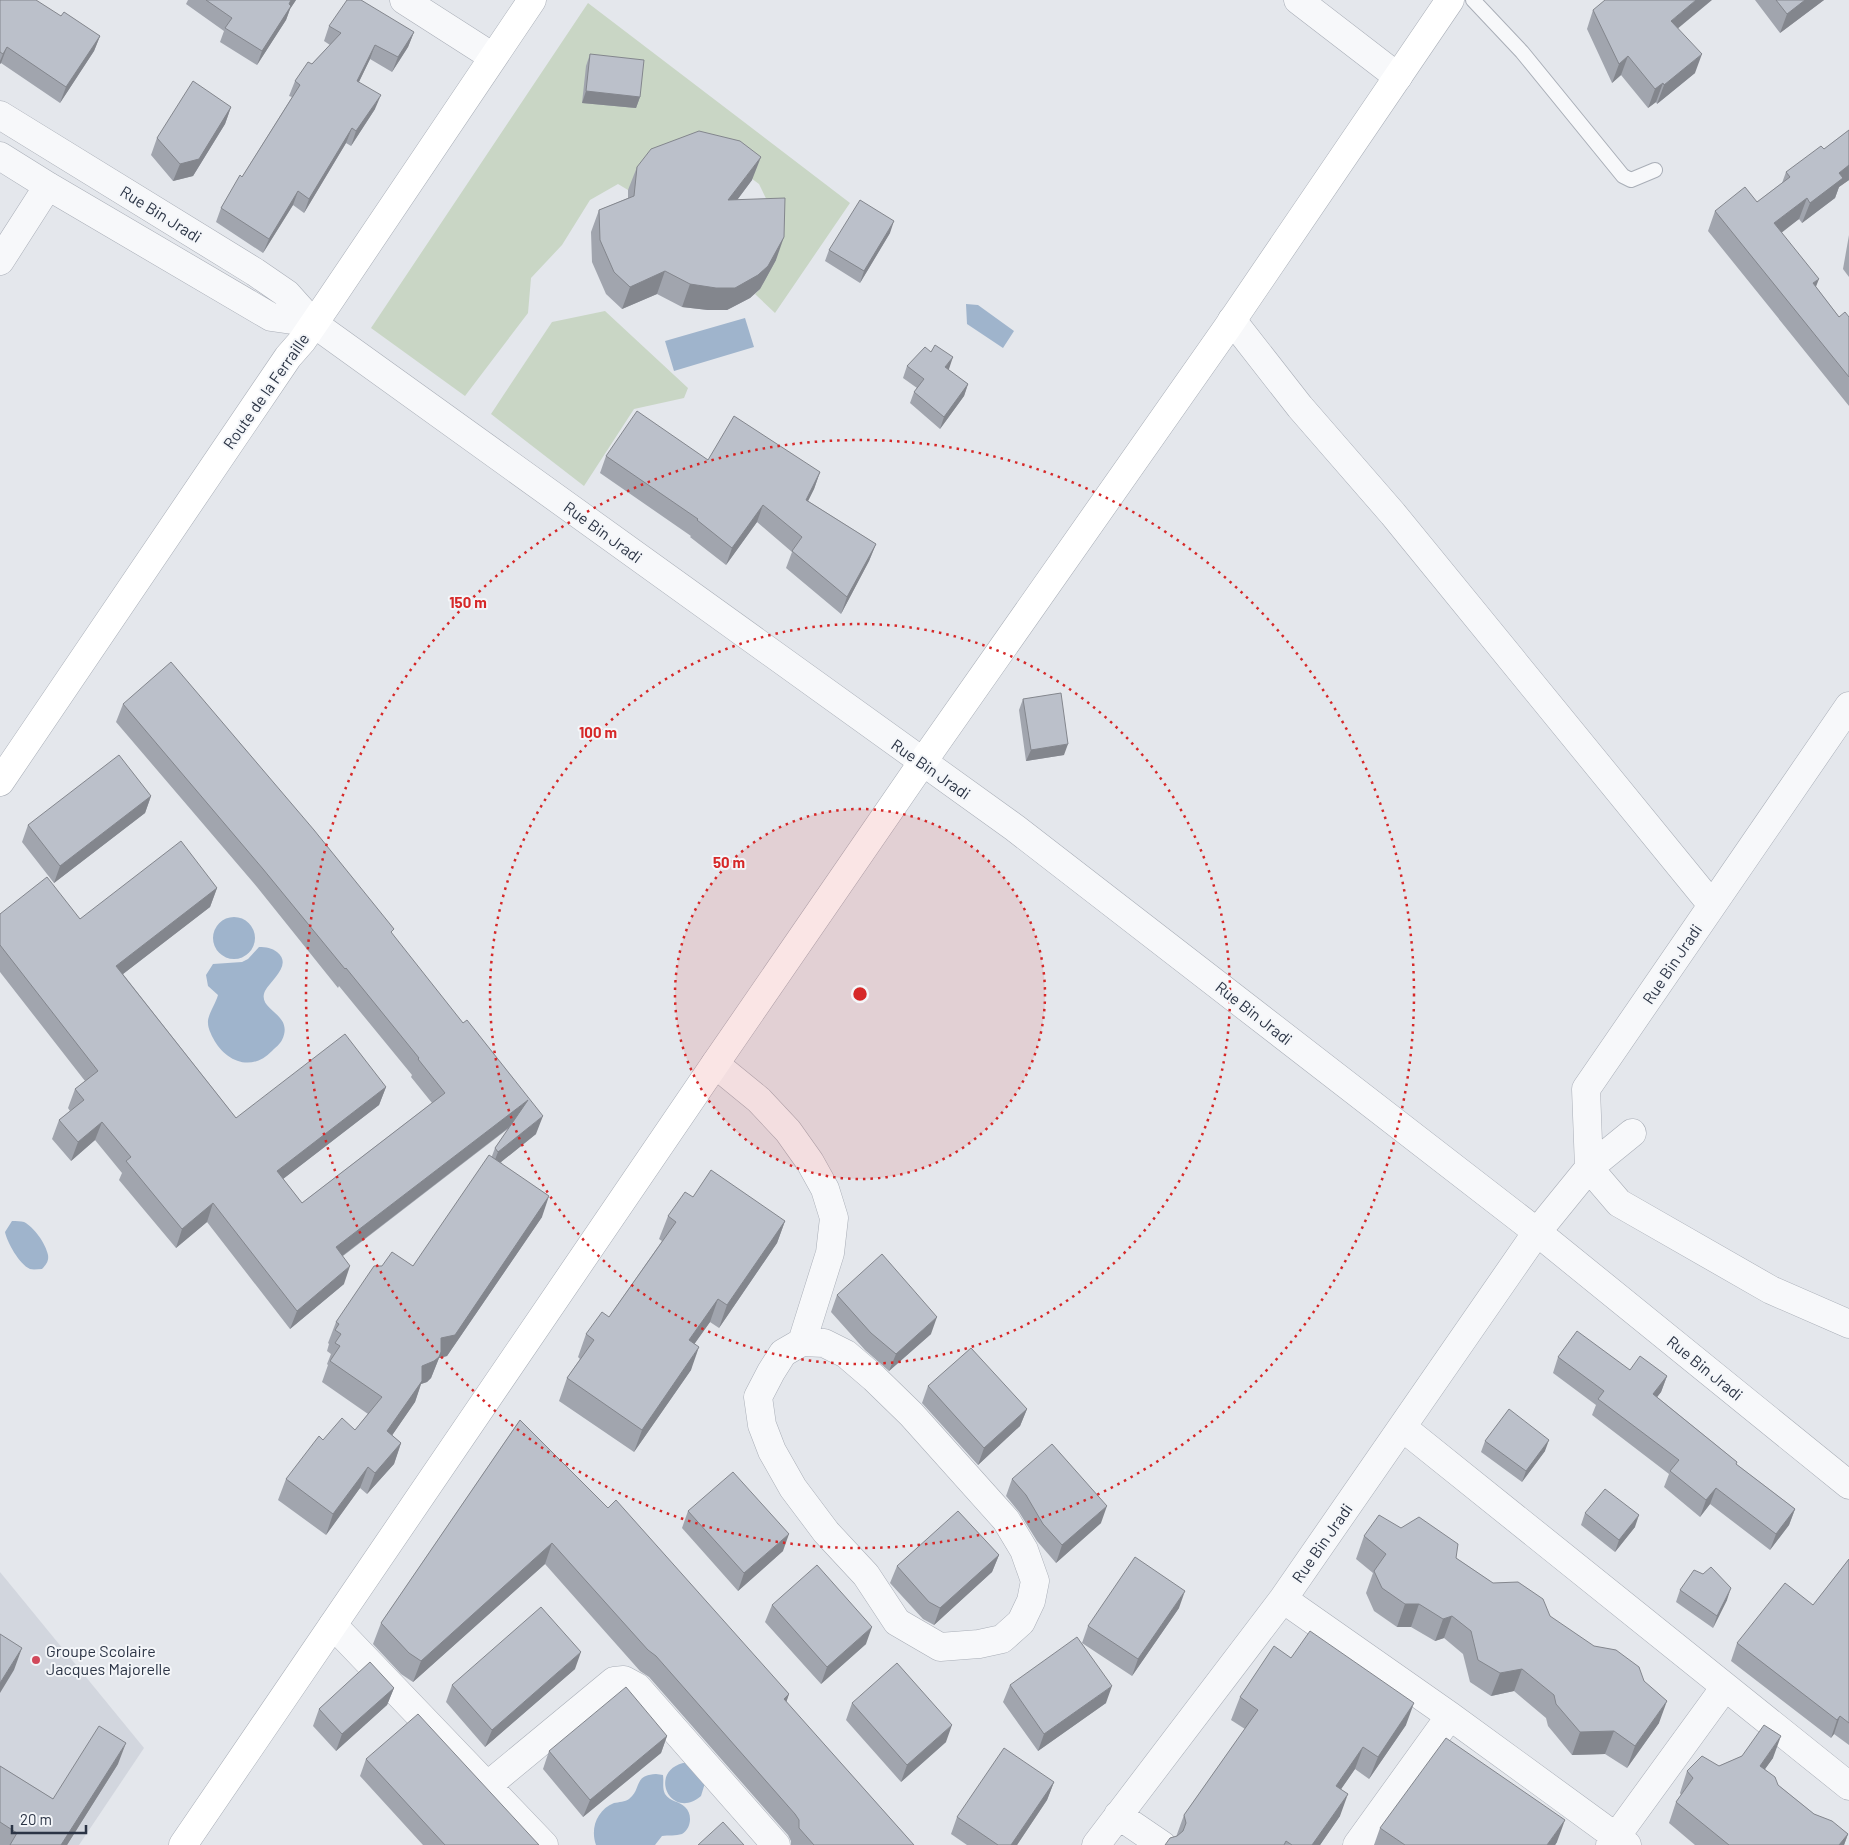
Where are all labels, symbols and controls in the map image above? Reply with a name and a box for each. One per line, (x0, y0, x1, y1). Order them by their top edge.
street label: Rue Bin Jradi (117, 181, 205, 246)
street label: Route de la Ferraille (219, 329, 313, 452)
street label: Rue Bin Jradi (560, 497, 646, 566)
text: 150 m (449, 593, 487, 611)
text: 100 m (579, 723, 617, 741)
street label: Rue Bin Jradi (888, 734, 974, 803)
text: 50 m (713, 853, 745, 871)
street label: Rue Bin Jradi (1638, 920, 1705, 1007)
street label: Rue Bin Jradi (1212, 977, 1296, 1048)
centre of rings (851, 985, 869, 1003)
street label: Rue Bin Jradi (1664, 1331, 1747, 1404)
street label: Rue Bin Jradi (1287, 1500, 1356, 1586)
place label: Groupe Scolaire Jacques Majorelle (46, 1641, 171, 1678)
marker: Groupe Scolaire Jacques Majorelle (30, 1654, 42, 1666)
scale bar (12, 1802, 86, 1834)
text: 20 m (20, 1810, 52, 1828)

